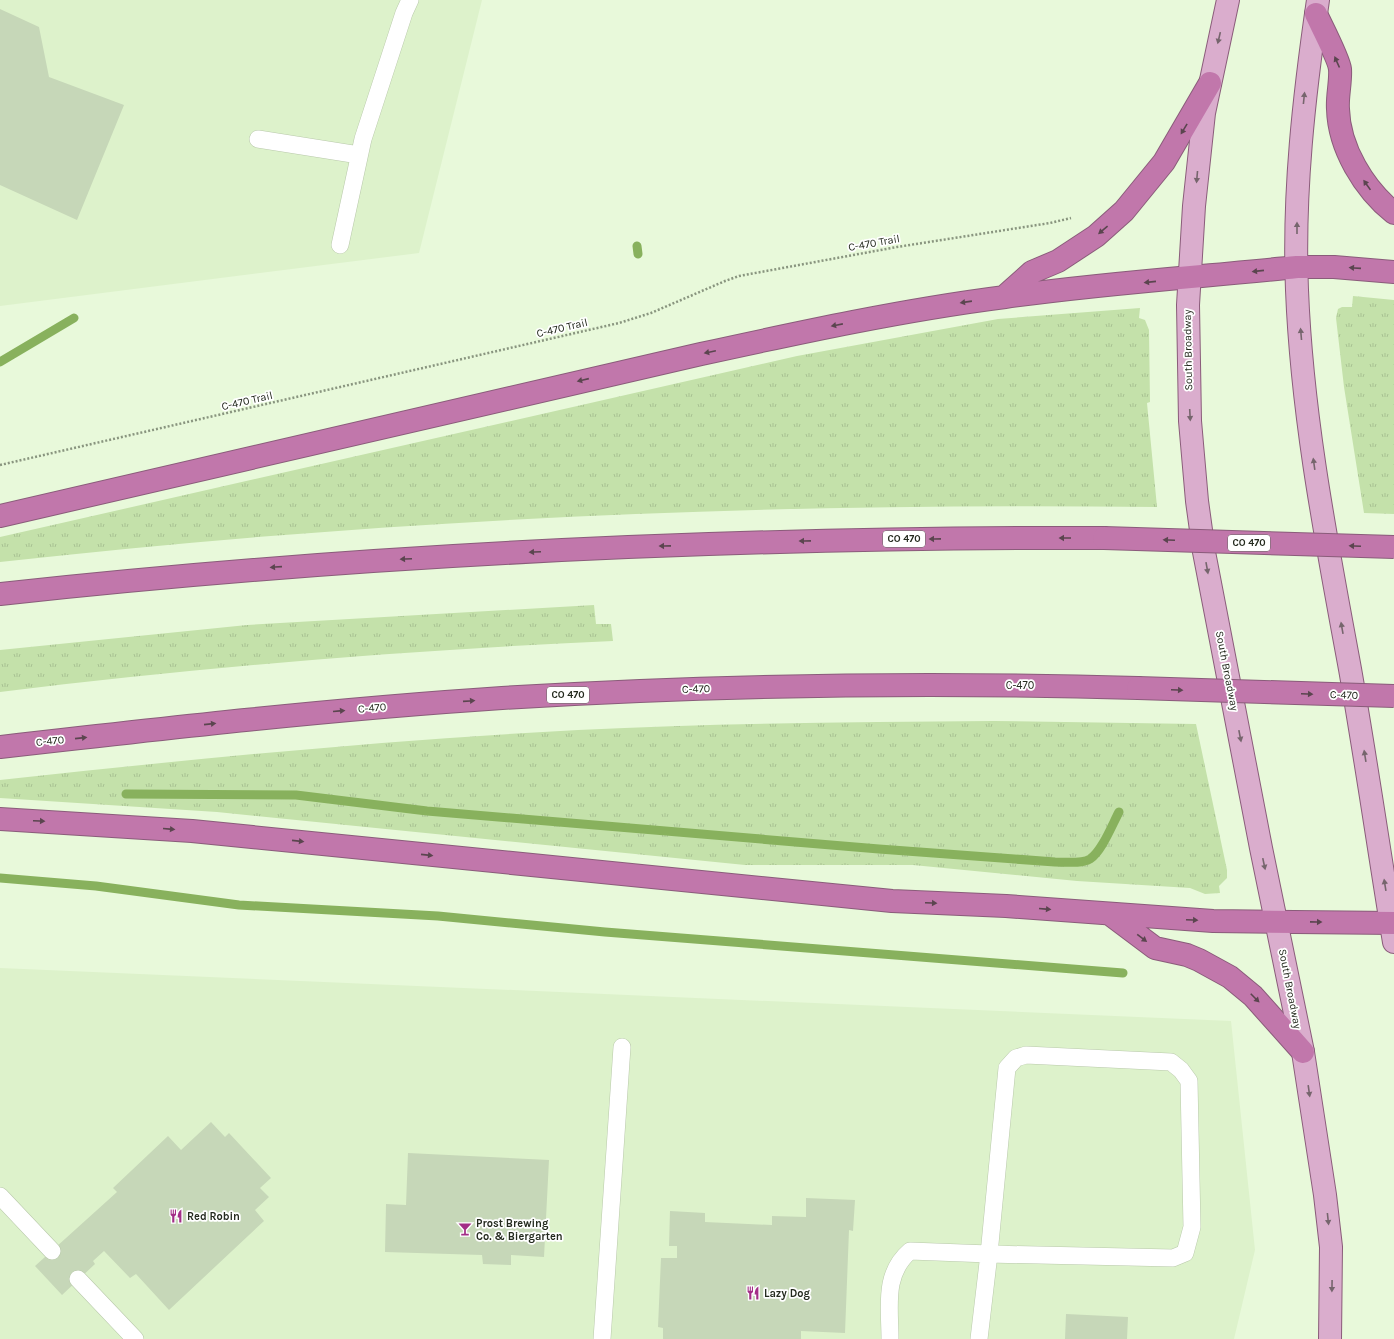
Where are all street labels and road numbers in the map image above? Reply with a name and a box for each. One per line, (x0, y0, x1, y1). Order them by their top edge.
street label: C-470 Trail (847, 232, 901, 254)
street label: South Broadway (1181, 309, 1195, 391)
street label: C-470 Trail (535, 316, 589, 340)
street label: C-470 Trail (220, 389, 274, 413)
road number: CO 470 (883, 531, 925, 547)
road number: CO 470 (1228, 535, 1270, 551)
street label: South Broadway (1213, 630, 1241, 712)
street label: C-470 (1006, 679, 1034, 692)
street label: C-470 (682, 682, 710, 696)
road number: CO 470 (547, 687, 589, 703)
street label: C-470 (1330, 688, 1358, 702)
street label: C-470 (357, 700, 387, 716)
street label: C-470 (35, 733, 65, 749)
street label: South Broadway (1276, 948, 1304, 1030)

